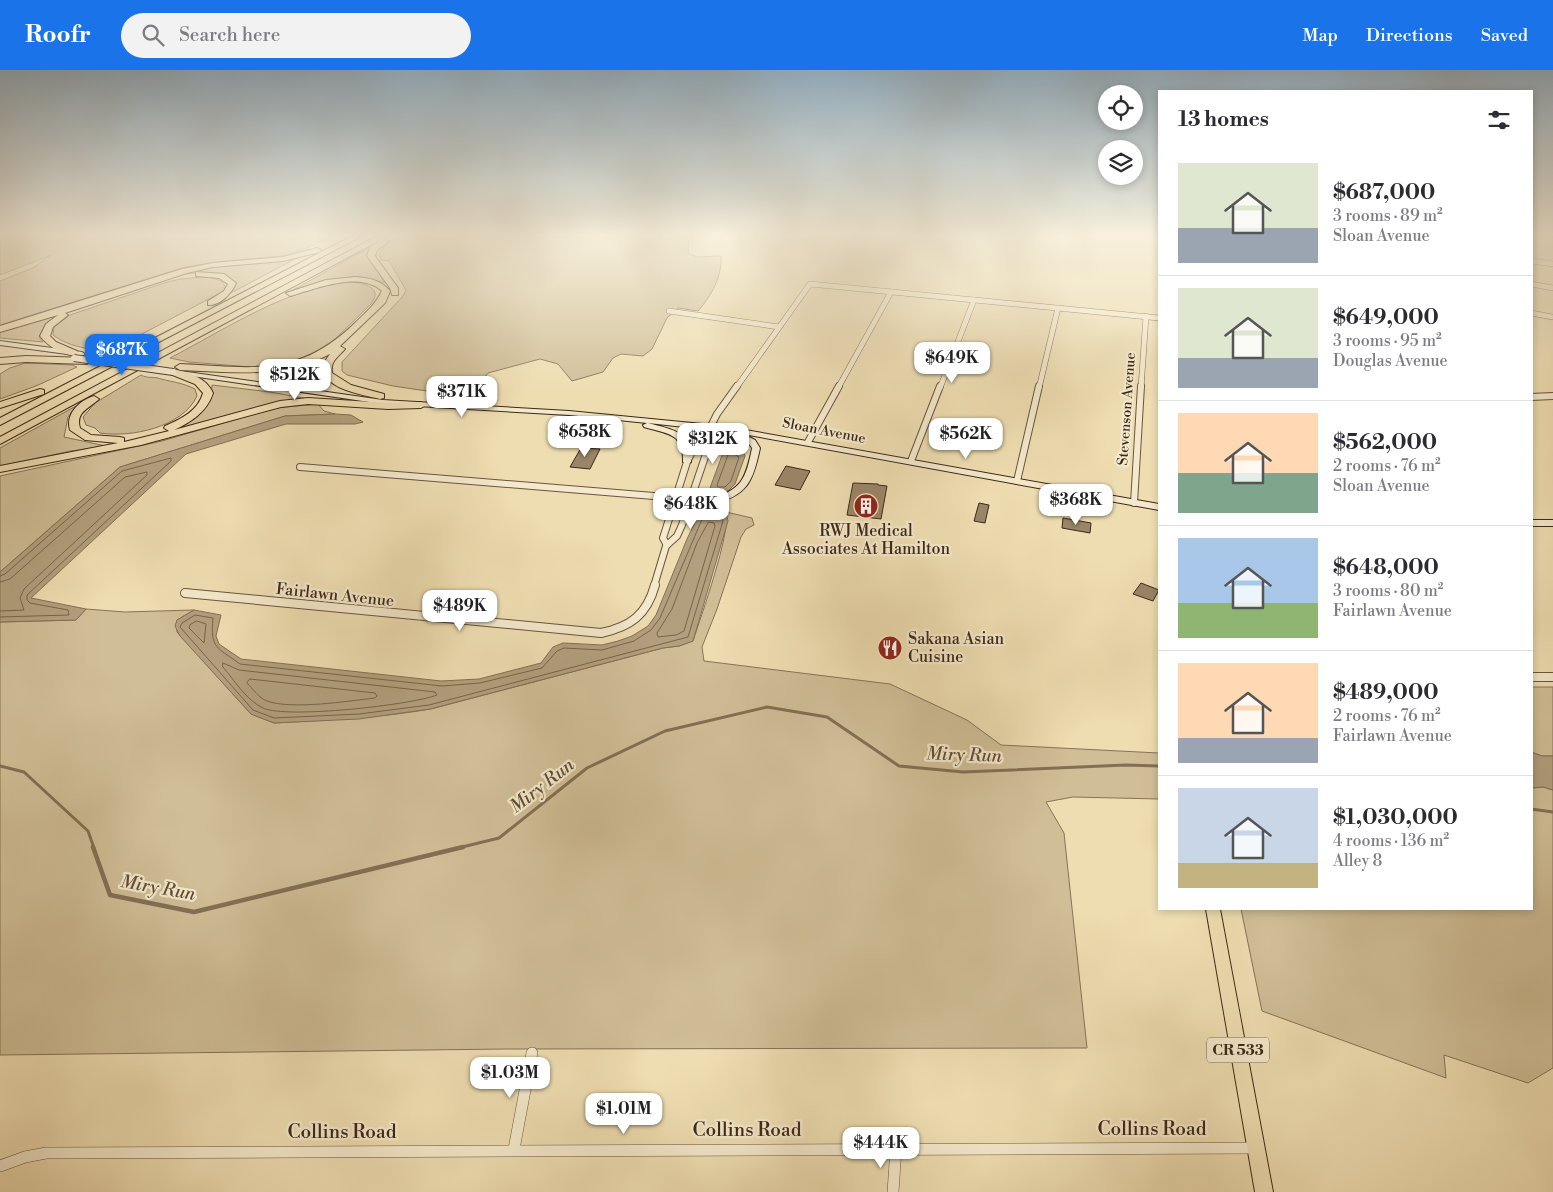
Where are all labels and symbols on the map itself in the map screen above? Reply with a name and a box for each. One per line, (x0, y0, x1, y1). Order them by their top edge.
pin: $687K (87, 334, 157, 376)
pin: $649K (917, 342, 987, 384)
street label: Stevenson Avenue (1114, 352, 1140, 466)
pin: $512K (260, 358, 330, 401)
pin: $371K (427, 376, 497, 418)
street label: Sloan Avenue (781, 414, 867, 448)
pin: $658K (550, 416, 620, 458)
pin: $562K (931, 418, 1001, 460)
pin: $312K (678, 422, 748, 465)
pin: $368K (1041, 484, 1111, 526)
pin: $648K (656, 488, 726, 530)
building icon: RWJ Medical Associates At Hamilton (853, 493, 879, 519)
place label: RWJ Medical Associates At Hamilton (781, 521, 951, 559)
street label: Fairlawn Avenue (275, 579, 395, 611)
pin: $489K (425, 590, 495, 632)
place label: Sakana Asian Cuisine (908, 629, 1005, 667)
restaurant icon: Sakana Asian Cuisine (877, 635, 903, 661)
water label: Miry Run (926, 742, 1003, 768)
water label: Miry Run (505, 753, 580, 818)
water label: Miry Run (119, 870, 198, 906)
road number: CR 533 (1207, 1038, 1269, 1062)
pin: $1.03M (469, 1056, 551, 1099)
pin: $1.01M (583, 1092, 665, 1135)
street label: Collins Road (1098, 1117, 1207, 1141)
street label: Collins Road (693, 1118, 802, 1142)
street label: Collins Road (288, 1120, 397, 1144)
pin: $444K (846, 1126, 916, 1169)

